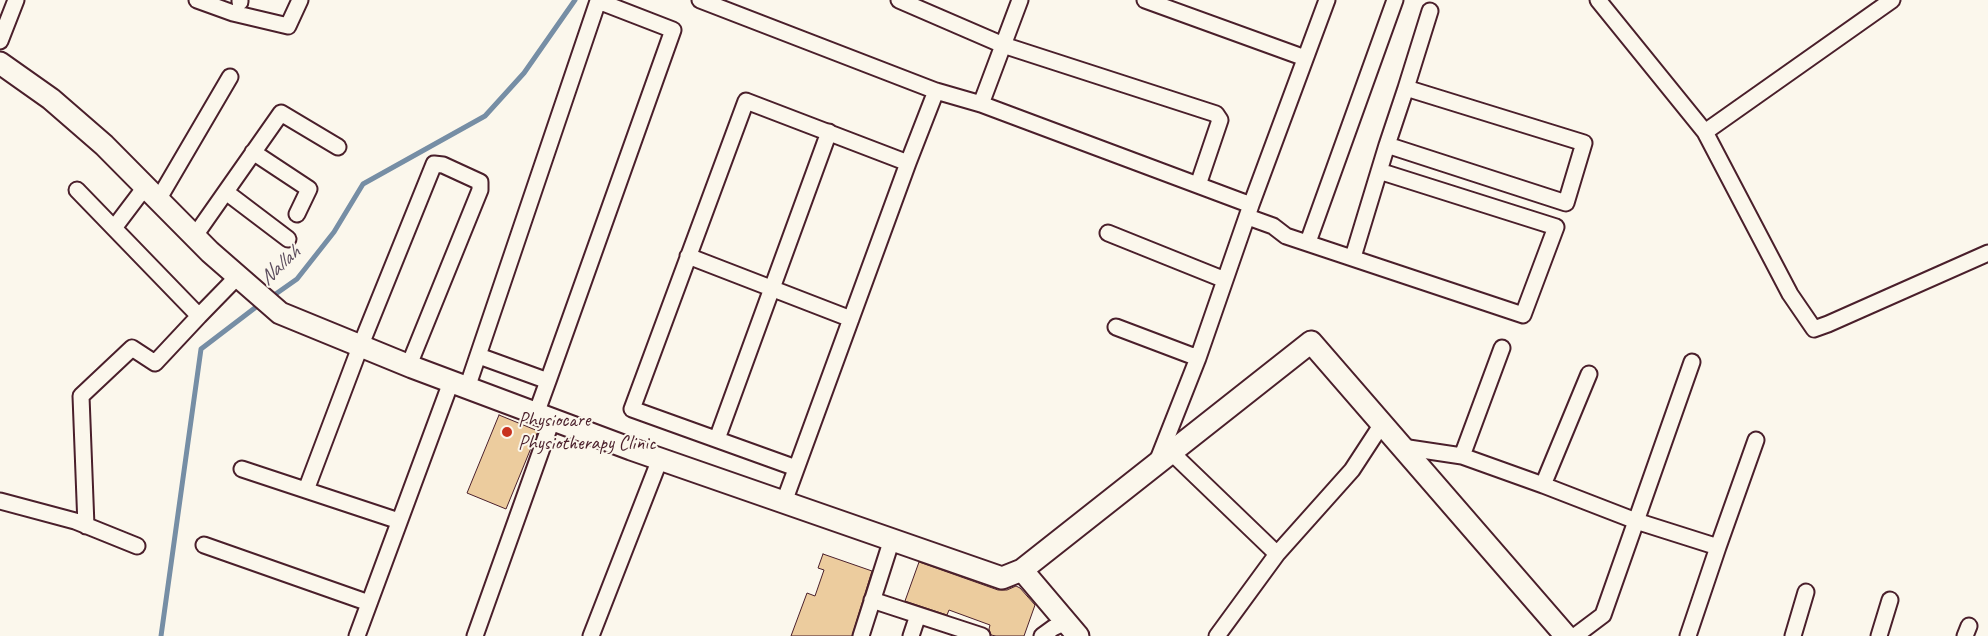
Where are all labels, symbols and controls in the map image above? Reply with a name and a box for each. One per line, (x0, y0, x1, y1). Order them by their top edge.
water label: Nallah (254, 241, 306, 291)
place label: Physiocare Physiotherapy Clinic (518, 409, 655, 456)
marker: Physiocare Physiotherapy Clinic (500, 425, 514, 439)

